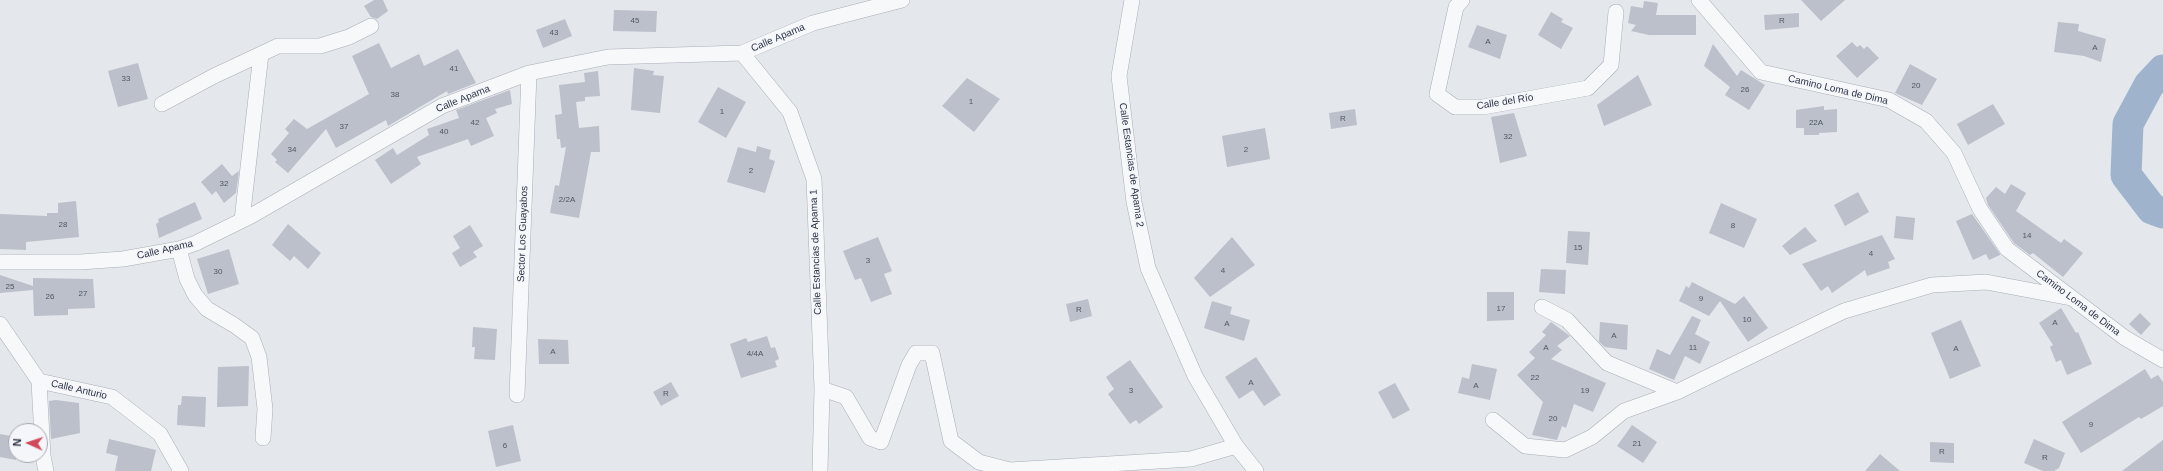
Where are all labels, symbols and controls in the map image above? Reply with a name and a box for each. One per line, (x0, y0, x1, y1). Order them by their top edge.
house number: 45 (631, 16, 639, 26)
house number: R (1779, 16, 1785, 26)
street label: Calle Apama (749, 21, 807, 55)
house number: 43 (550, 28, 558, 38)
house number: A (1485, 37, 1491, 47)
house number: A (2092, 43, 2098, 53)
house number: 41 (450, 64, 458, 74)
street label: Camino Loma de Dima (1787, 73, 1889, 107)
house number: 33 (122, 74, 130, 84)
house number: 20 (1912, 81, 1920, 91)
street label: Calle Apama (434, 83, 492, 115)
house number: 26 (1741, 85, 1749, 95)
house number: 38 (391, 90, 399, 100)
street label: Calle del Río (1476, 92, 1534, 112)
house number: 1 (969, 97, 973, 107)
street label: Calle Estancias de Apama 2 (1116, 102, 1146, 228)
house number: 1 (720, 107, 724, 117)
house number: R (1340, 114, 1346, 124)
house number: 42 (471, 118, 479, 128)
house number: 22A (1809, 118, 1823, 128)
house number: 37 (340, 122, 348, 132)
house number: 40 (440, 127, 448, 137)
house number: 32 (1504, 132, 1512, 142)
house number: 34 (288, 145, 296, 155)
house number: 2 (1244, 145, 1248, 155)
house number: 2 (749, 166, 753, 176)
house number: 32 (220, 179, 228, 189)
street label: Sector Los Guayabos (515, 186, 531, 282)
street label: Calle Estancias de Apama 1 (808, 189, 824, 315)
house number: 2/2A (559, 195, 575, 205)
house number: 28 (59, 220, 67, 230)
house number: 8 (1731, 221, 1735, 231)
house number: 14 (2023, 231, 2031, 241)
street label: Calle Apama (136, 238, 194, 262)
house number: 15 (1574, 243, 1582, 253)
house number: 4 (1869, 249, 1873, 259)
house number: 3 (866, 256, 870, 266)
house number: 4 (1221, 266, 1225, 276)
house number: 30 (214, 267, 222, 277)
street label: Camino Loma de Dima (2034, 267, 2122, 339)
house number: 25 (6, 282, 14, 292)
house number: 27 (79, 289, 87, 299)
house number: 26 (46, 292, 54, 302)
house number: 9 (1699, 294, 1703, 304)
house number: 17 (1497, 304, 1505, 314)
house number: R (1076, 305, 1082, 315)
house number: 10 (1743, 315, 1751, 325)
house number: A (2052, 318, 2058, 328)
house number: A (1224, 319, 1230, 329)
house number: A (1611, 331, 1617, 341)
house number: A (1543, 343, 1549, 353)
house number: 11 (1689, 343, 1697, 353)
house number: A (1953, 344, 1959, 354)
house number: A (550, 347, 556, 357)
house number: 4/4A (747, 349, 763, 359)
house number: 22 (1531, 373, 1539, 383)
street label: Calle Anturio (50, 378, 108, 402)
house number: A (1248, 378, 1254, 388)
house number: A (1473, 381, 1479, 391)
house number: 3 (1129, 386, 1133, 396)
house number: 19 (1581, 386, 1589, 396)
house number: R (663, 389, 669, 399)
house number: 20 (1549, 414, 1557, 424)
house number: 9 (2089, 420, 2093, 430)
north arrow (8, 423, 48, 463)
text: N (11, 438, 23, 447)
house number: 21 (1633, 439, 1641, 449)
house number: 6 (503, 441, 507, 451)
house number: R (1939, 447, 1945, 457)
house number: R (2042, 453, 2048, 463)

